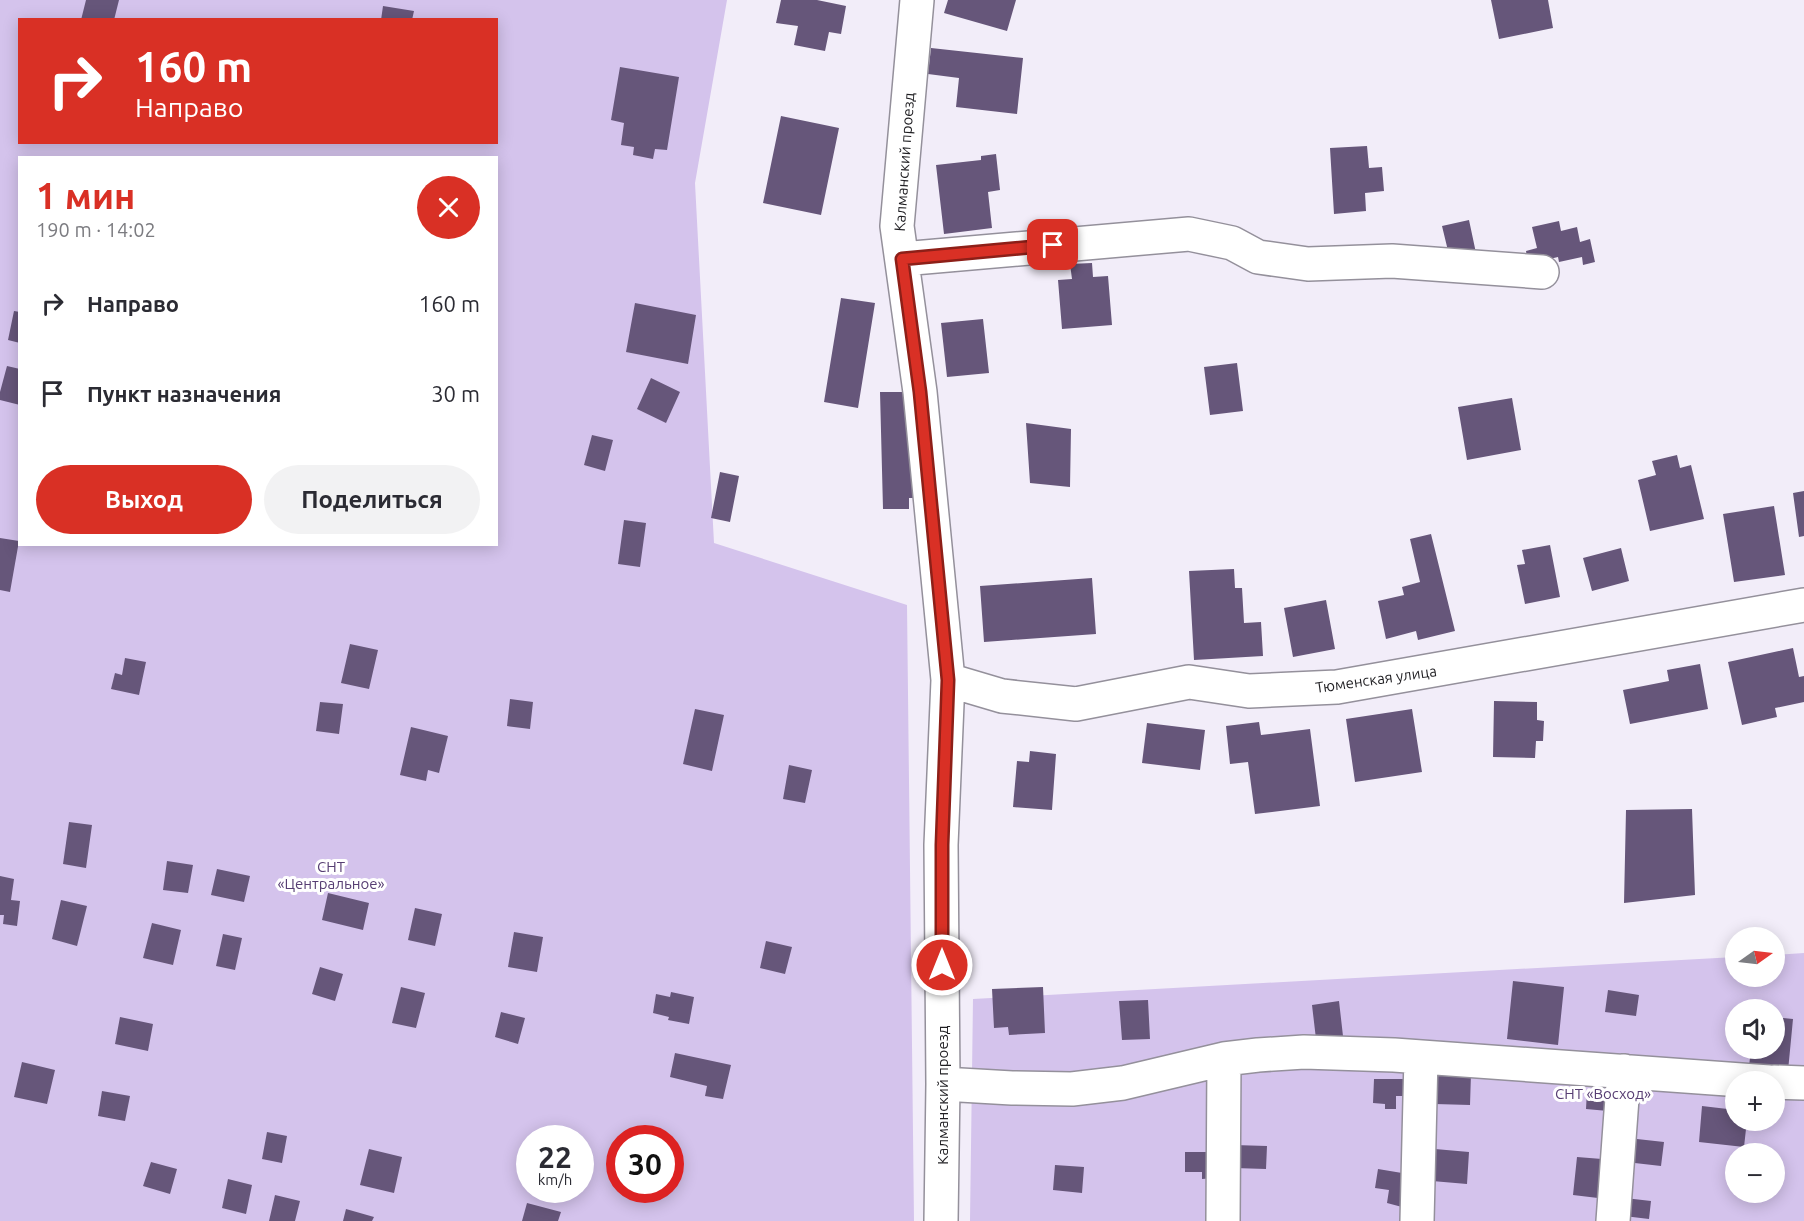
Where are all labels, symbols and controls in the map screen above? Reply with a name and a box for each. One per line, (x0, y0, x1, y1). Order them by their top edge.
icon: right (36, 42, 114, 120)
text: 160 m (135, 43, 252, 90)
text: Направо (135, 92, 244, 122)
street label: Калманский проезд (891, 92, 917, 232)
text: 1 мин (36, 175, 135, 216)
button: close (417, 176, 480, 239)
text: 190 m · 14:02 (36, 218, 156, 241)
pin (1027, 219, 1078, 270)
icon: arrive (1036, 228, 1069, 261)
icon: right (36, 287, 69, 320)
text: Направо (87, 291, 179, 316)
text: 160 m (419, 291, 480, 316)
icon: arrive (36, 377, 69, 410)
text: Пункт назначения (87, 381, 281, 406)
text: 30 m (431, 381, 480, 406)
button: Выход (36, 465, 252, 534)
button: Поделиться (264, 465, 480, 534)
street label: Тюменская улица (1314, 662, 1438, 696)
park label: СНТ «Центральное» (277, 858, 385, 892)
north arrow (1725, 927, 1785, 987)
map controls (1725, 927, 1785, 1203)
position arrow (910, 933, 974, 997)
button: sound (1725, 999, 1785, 1059)
street label: Калманский проезд (934, 1025, 951, 1165)
button: + (1725, 1071, 1785, 1131)
park label: СНТ «Восход» (1555, 1085, 1651, 1102)
speed limit sign: 30 (606, 1125, 684, 1203)
text: 22 (538, 1140, 572, 1174)
button: − (1725, 1143, 1785, 1203)
text: km/h (538, 1171, 572, 1188)

